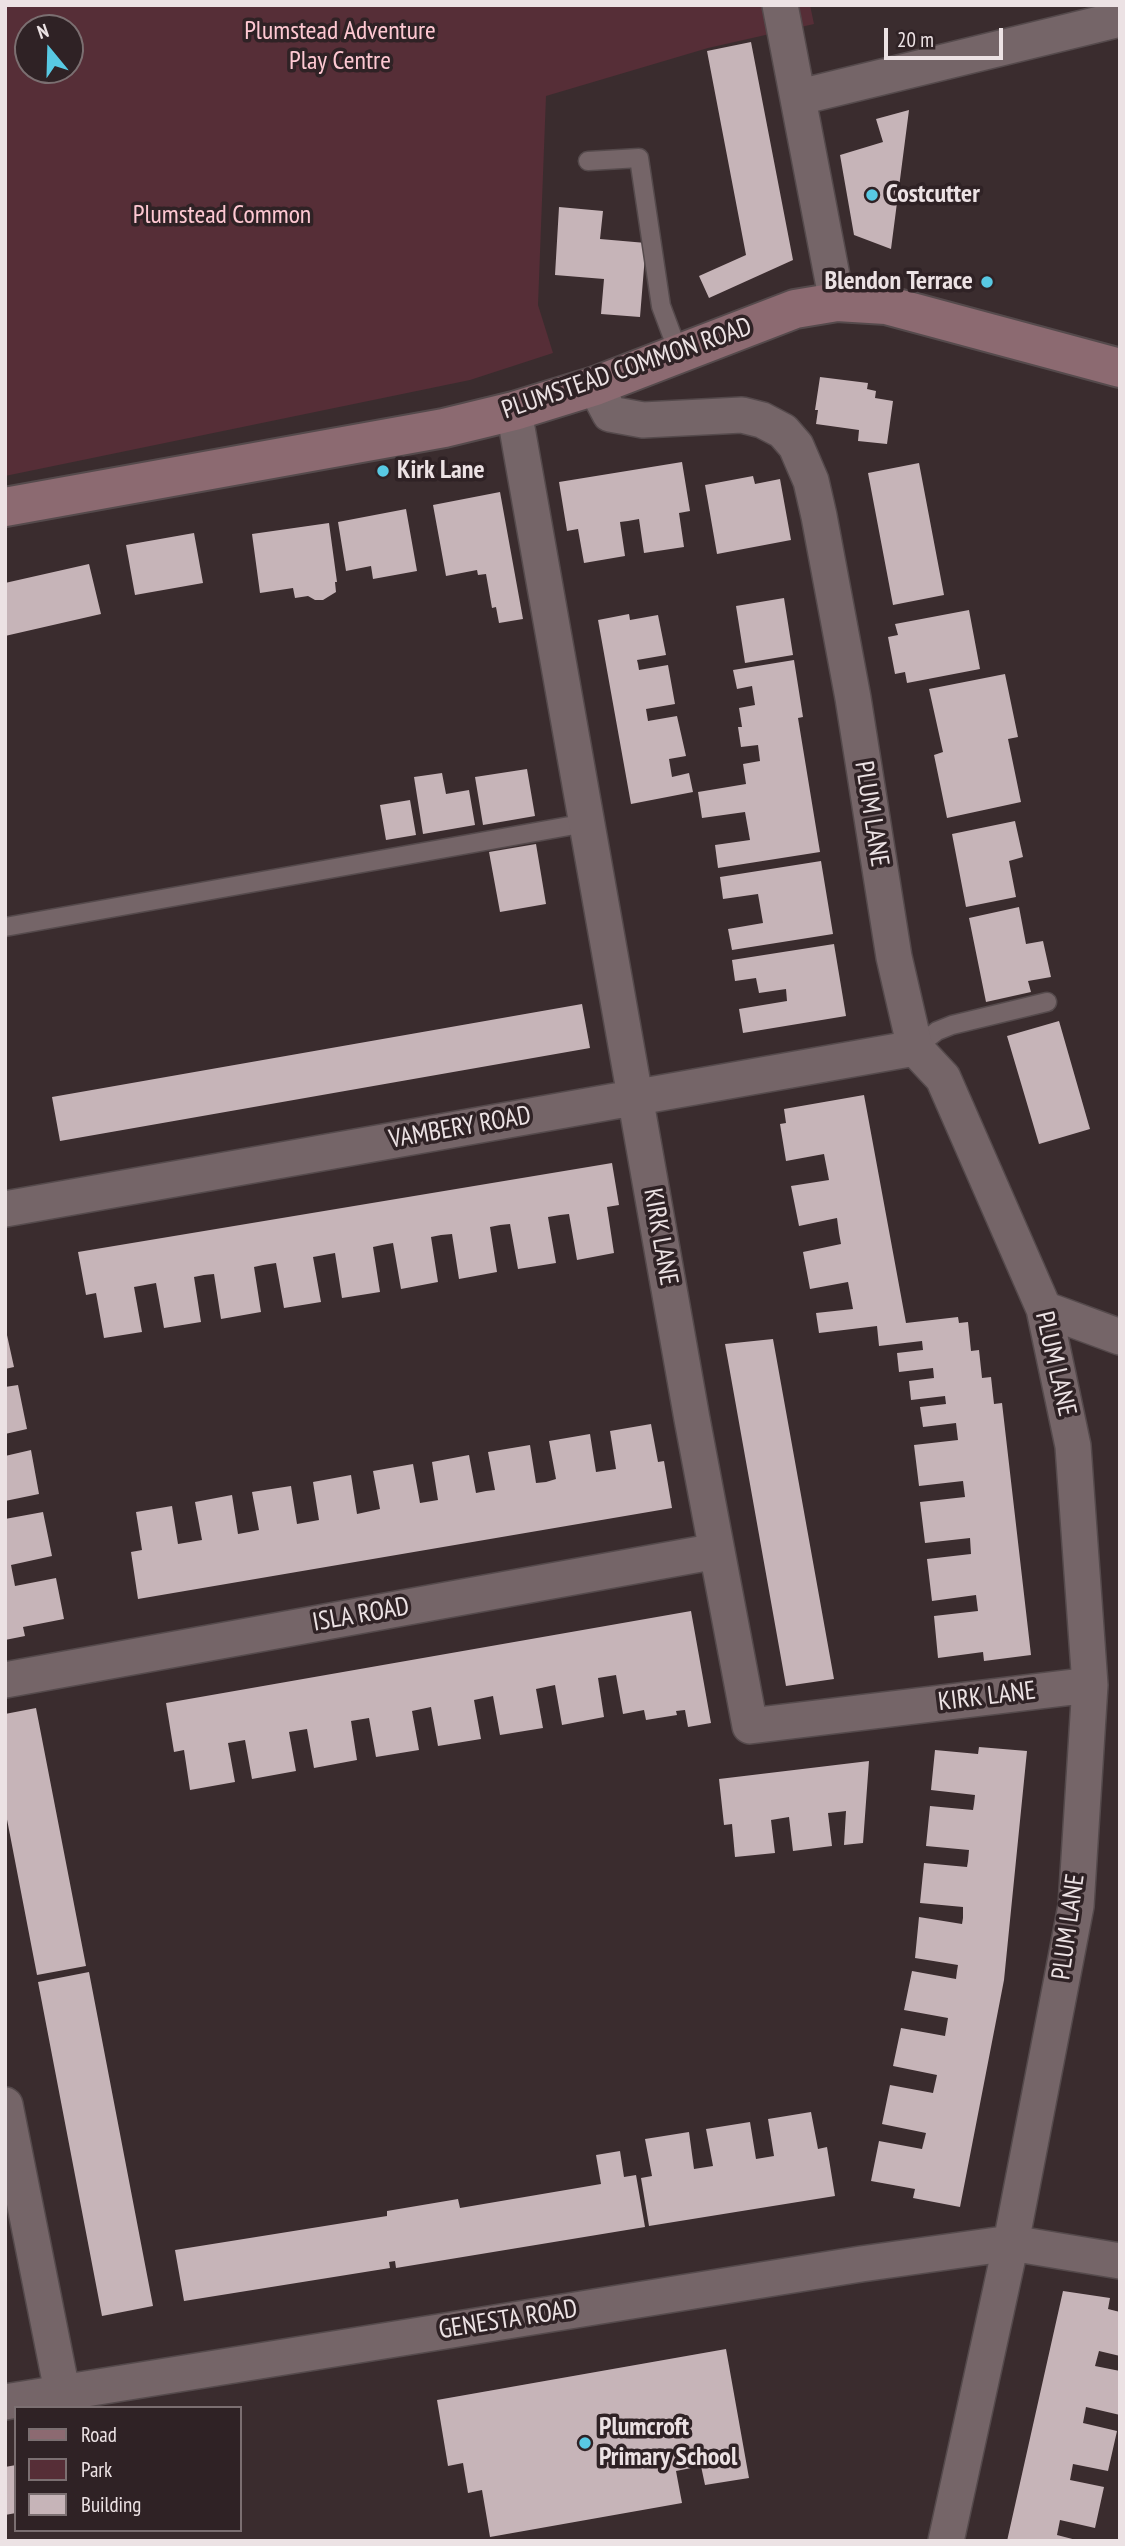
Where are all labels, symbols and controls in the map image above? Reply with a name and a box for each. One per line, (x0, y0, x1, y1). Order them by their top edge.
north arrow (14, 14, 84, 84)
scale bar (887, 14, 1006, 58)
park label: Plumstead Adventure Play Centre (244, 16, 436, 78)
text: N (34, 18, 52, 44)
text: 20 m (897, 26, 934, 53)
place label: Costcutter (886, 179, 980, 211)
marker: Costcutter (864, 187, 880, 203)
park label: Plumstead Common (133, 200, 311, 232)
place label: Blendon Terrace (824, 266, 973, 298)
marker: Blendon Terrace (979, 274, 995, 290)
street label: PLUMSTEAD COMMON ROAD (498, 312, 756, 426)
place label: Kirk Lane (397, 455, 485, 487)
marker: Kirk Lane (375, 463, 391, 479)
street label: PLUM LANE (847, 759, 895, 869)
street label: VAMBERY ROAD (387, 1100, 533, 1156)
street label: KIRK LANE (636, 1186, 684, 1288)
street label: PLUM LANE (1028, 1309, 1082, 1419)
street label: ISLA ROAD (310, 1591, 412, 1639)
street label: KIRK LANE (936, 1676, 1038, 1718)
street label: PLUM LANE (1046, 1872, 1092, 1982)
street label: GENESTA ROAD (437, 2294, 579, 2346)
legend (14, 2406, 242, 2532)
place label: Plumcroft Primary School (599, 2412, 737, 2474)
text: Road (81, 2421, 117, 2448)
marker: Plumcroft Primary School (577, 2435, 593, 2451)
text: Park (81, 2456, 112, 2483)
text: Building (81, 2491, 141, 2518)

